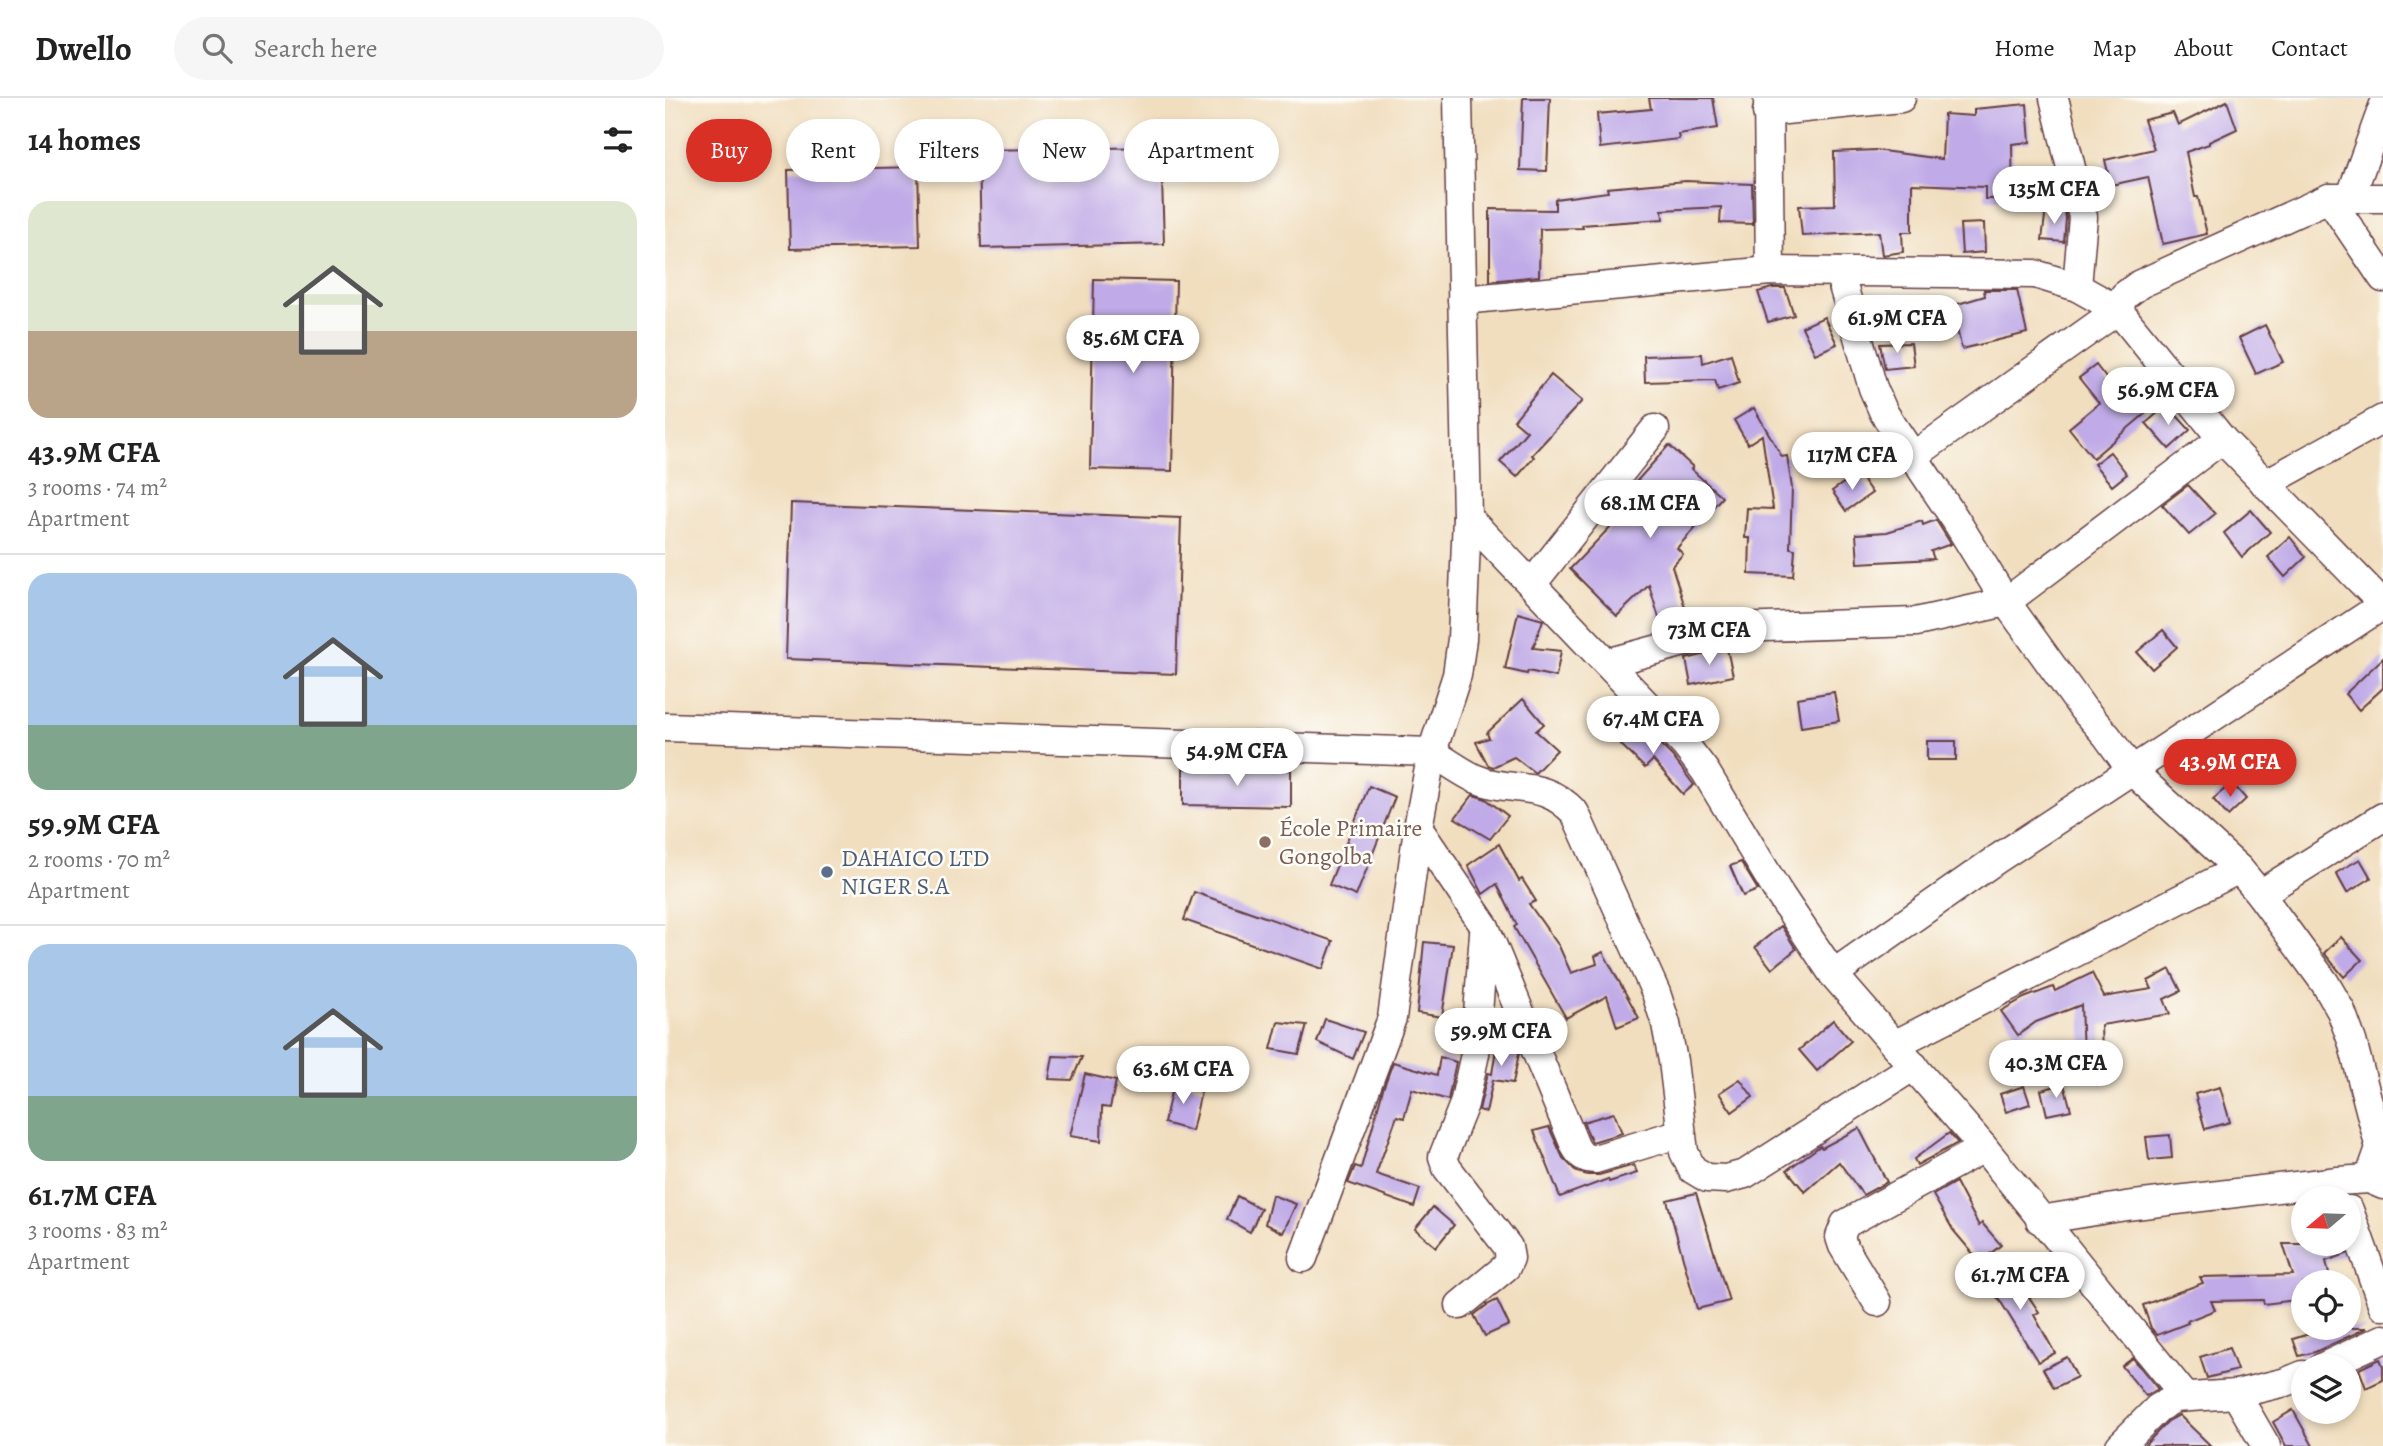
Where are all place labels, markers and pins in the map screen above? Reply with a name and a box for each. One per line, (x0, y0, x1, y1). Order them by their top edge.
pin: 135M CFA (1982, 166, 2126, 226)
pin: 61.9M CFA (1817, 296, 1977, 355)
pin: 85.6M CFA (1053, 316, 1213, 375)
pin: 56.9M CFA (2088, 368, 2248, 427)
pin: 117M CFA (1780, 432, 1924, 492)
pin: 68.1M CFA (1570, 480, 1730, 540)
pin: 73M CFA (1644, 608, 1774, 667)
pin: 67.4M CFA (1573, 696, 1733, 756)
pin: 54.9M CFA (1157, 728, 1317, 788)
pin: 43.9M CFA (2150, 740, 2310, 799)
place label: École Primaire Gongolba (1279, 812, 1422, 872)
marker: École Primaire Gongolba (1257, 834, 1273, 850)
place label: DAHAICO LTD NIGER S.A (841, 842, 989, 902)
marker: DAHAICO LTD NIGER S.A (819, 864, 835, 880)
pin: 59.9M CFA (1421, 1009, 1581, 1068)
pin: 40.3M CFA (1976, 1040, 2136, 1100)
pin: 63.6M CFA (1103, 1046, 1263, 1106)
pin: 61.7M CFA (1940, 1252, 2100, 1312)

